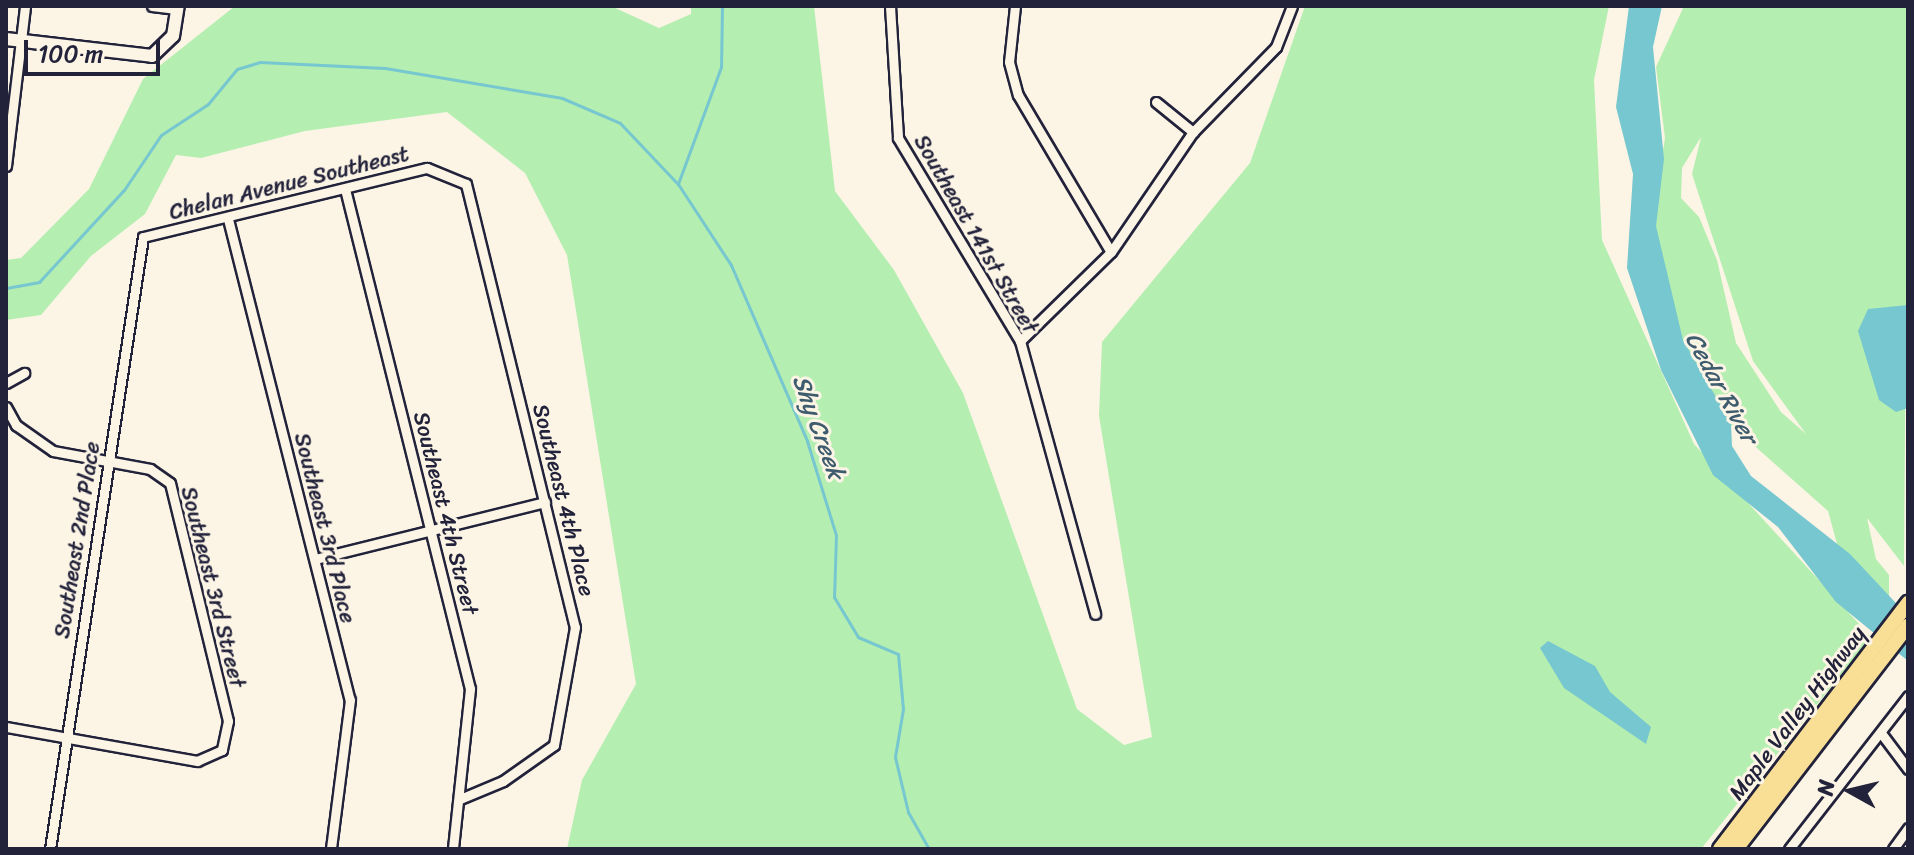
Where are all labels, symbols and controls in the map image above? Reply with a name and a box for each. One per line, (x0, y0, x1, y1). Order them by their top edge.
scale bar (28, 24, 164, 74)
text: 100 m (38, 33, 103, 75)
street label: Southeast 141st Street (908, 130, 1044, 338)
street label: Chelan Avenue Southeast (167, 140, 411, 226)
water label: Cedar River (1679, 327, 1763, 449)
water label: Shy Creek (786, 371, 850, 483)
street label: Southeast 4th Place (527, 401, 601, 599)
street label: Southeast 4th Street (408, 409, 484, 617)
street label: Southeast 3rd Place (289, 430, 361, 626)
street label: Southeast 2nd Place (48, 440, 106, 640)
street label: Southeast 3rd Street (175, 484, 251, 690)
street label: Maple Valley Highway (1723, 621, 1871, 805)
north arrow (1810, 751, 1890, 831)
text: N (1805, 777, 1846, 798)

